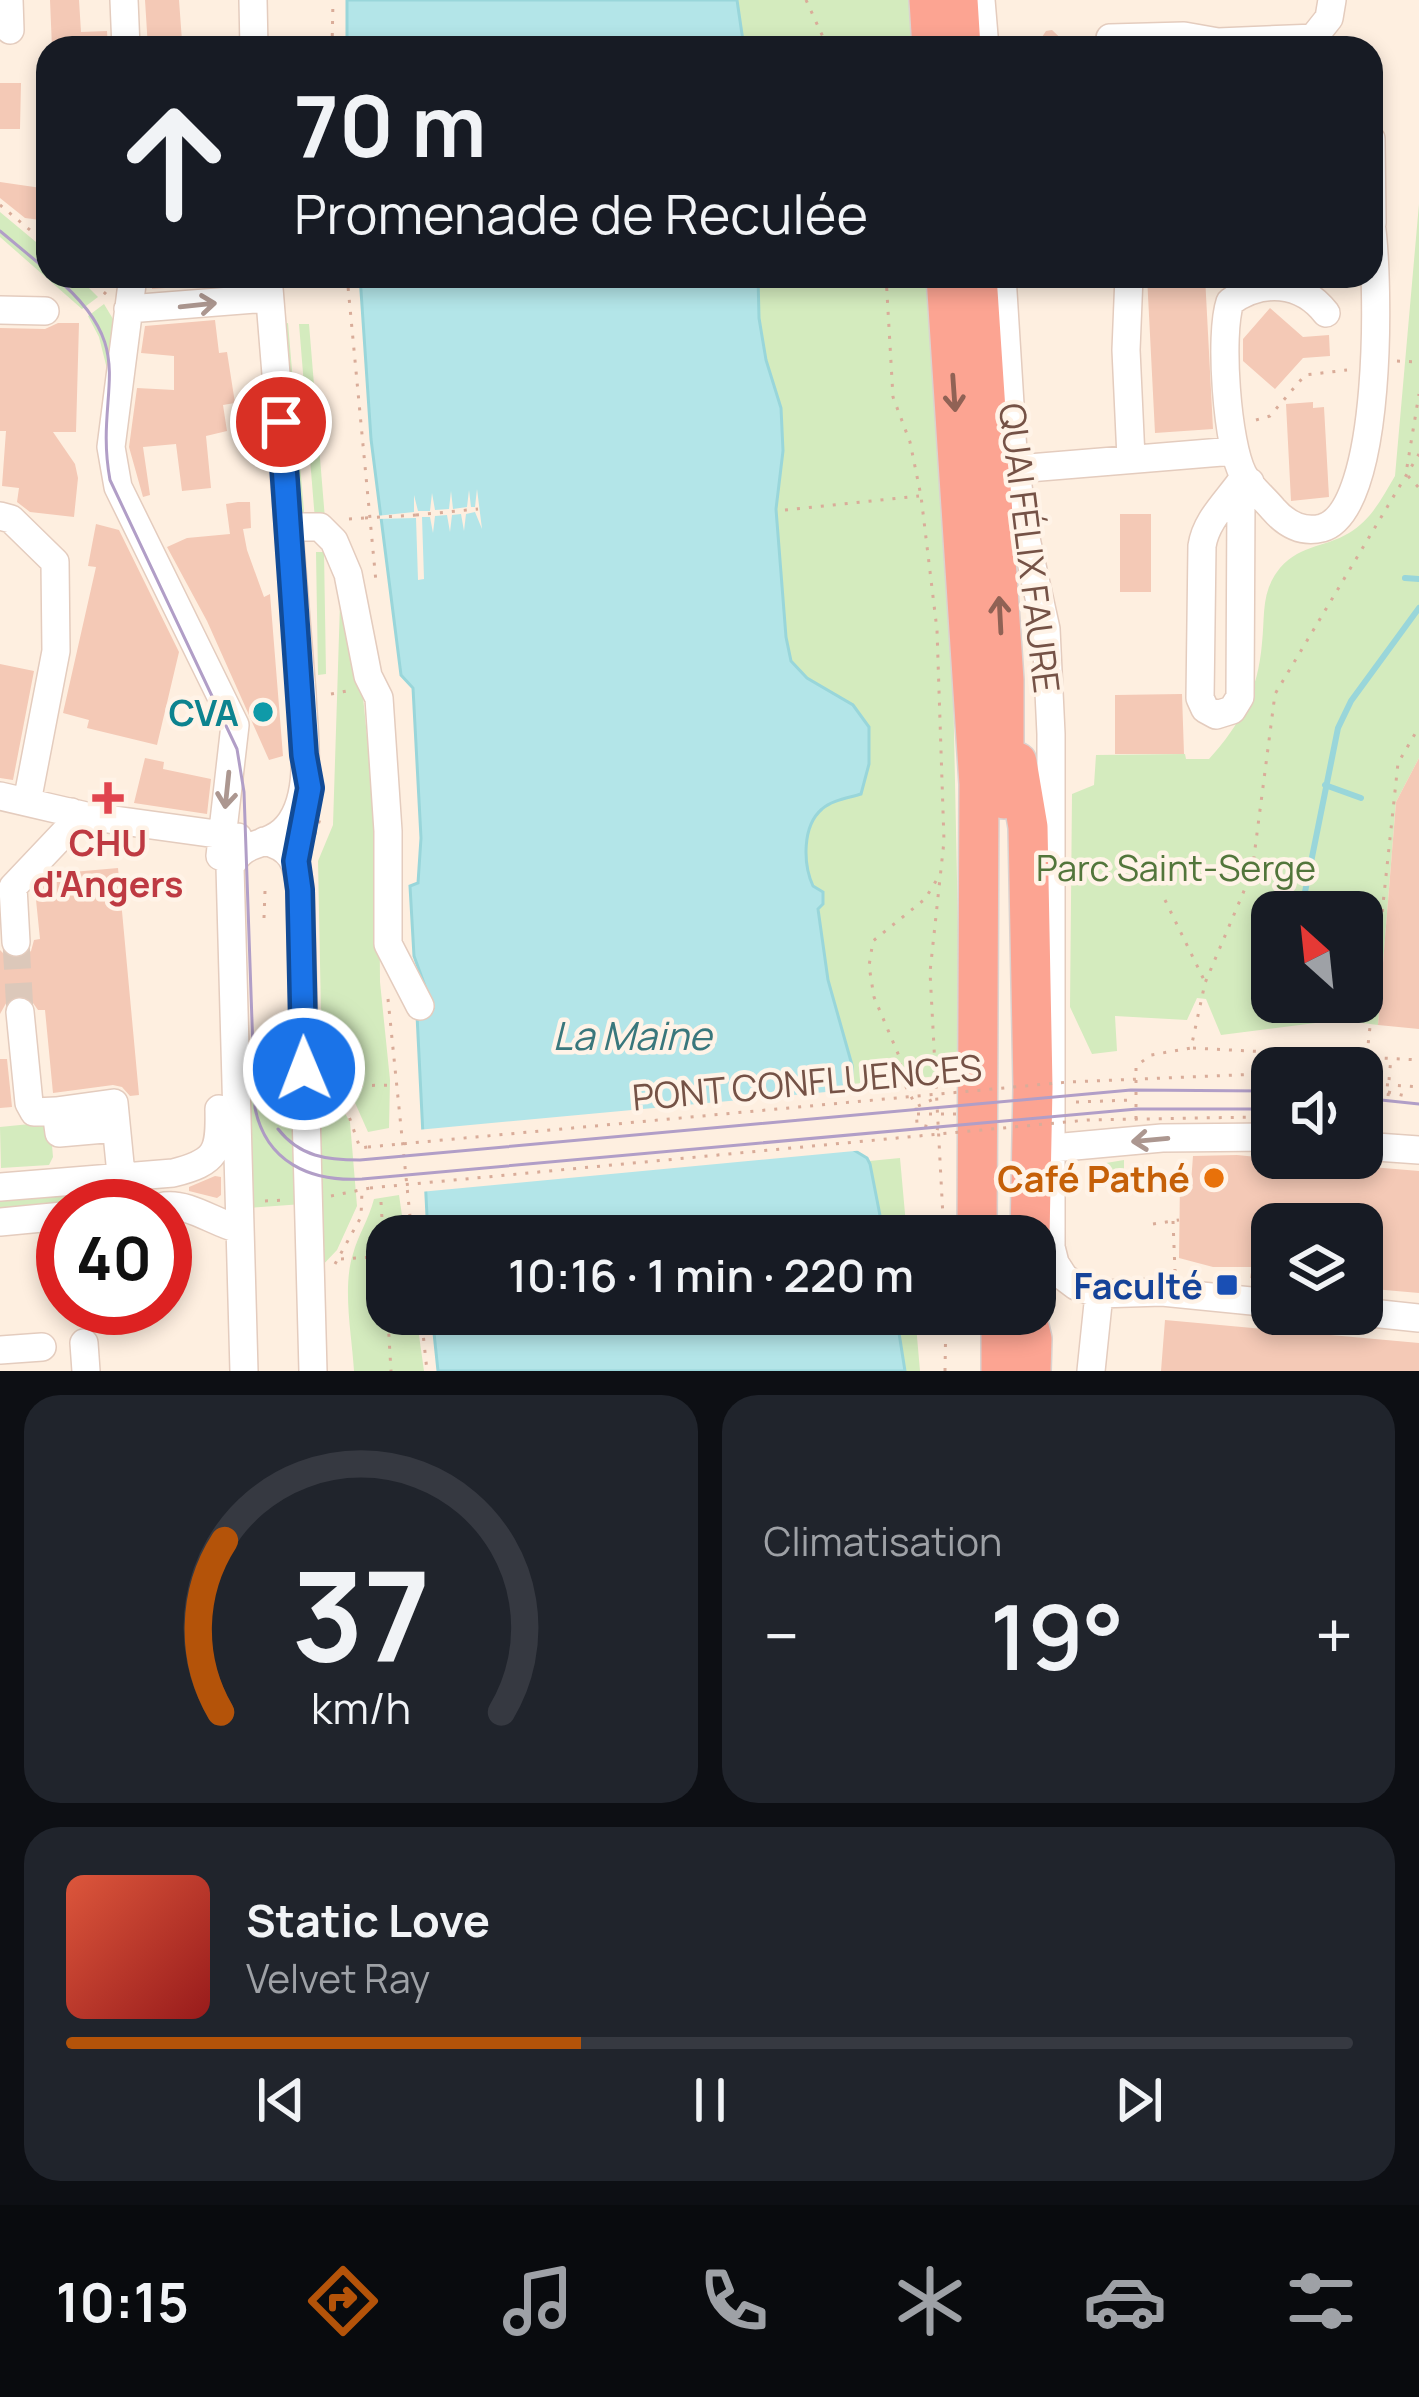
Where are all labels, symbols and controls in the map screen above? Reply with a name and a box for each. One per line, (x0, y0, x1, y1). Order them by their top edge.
text: 70 m (294, 67, 486, 182)
icon: ahead (96, 84, 252, 240)
text: Promenade de Reculée (294, 176, 868, 250)
one-way arrow (178, 293, 217, 316)
pin (230, 371, 332, 473)
one-way arrow (942, 373, 965, 412)
icon: arrive (248, 389, 314, 455)
street label: QUAI FÉLIX FAURE (988, 400, 1072, 696)
one-way arrow (988, 596, 1011, 635)
place label: CVA (168, 688, 239, 737)
marker: CVA (250, 699, 276, 725)
one-way arrow (216, 770, 238, 809)
marker: CHU d'Angers (92, 782, 124, 814)
place label: CHU d'Angers (33, 818, 183, 908)
park label: Parc Saint-Serge (1036, 843, 1316, 892)
north arrow (1251, 891, 1383, 1023)
map controls (1251, 891, 1383, 1335)
position arrow (241, 1006, 367, 1132)
water label: La Maine (553, 1008, 714, 1062)
street label: PONT CONFLUENCES (630, 1042, 984, 1122)
button: sound (1251, 1047, 1383, 1179)
one-way arrow (1131, 1129, 1170, 1152)
place label: Café Pathé (997, 1154, 1190, 1203)
marker: Café Pathé (1201, 1165, 1227, 1191)
speed limit sign: 40 (36, 1179, 192, 1335)
button: layers (1251, 1203, 1383, 1335)
text: 10:16 · 1 min · 220 m (508, 1244, 914, 1306)
place label: Faculté (1074, 1261, 1203, 1310)
marker: Faculté (1214, 1272, 1240, 1298)
text: Climatisation (764, 1514, 1002, 1568)
text: 37 (291, 1528, 430, 1698)
text: 19° (990, 1574, 1124, 1697)
text: − (764, 1590, 799, 1680)
text: + (1315, 1590, 1353, 1680)
text: km/h (311, 1678, 411, 1737)
text: Static Love (246, 1889, 490, 1951)
text: Velvet Ray (246, 1951, 430, 2005)
icon: previous (248, 2067, 314, 2133)
icon: pause (677, 2067, 743, 2133)
icon: next (1106, 2067, 1172, 2133)
icon: directions (301, 2259, 385, 2343)
icon: music (496, 2259, 580, 2343)
icon: phone (692, 2259, 776, 2343)
icon: climate (888, 2259, 972, 2343)
icon: car (1083, 2259, 1167, 2343)
icon: filters (1279, 2259, 1363, 2343)
text: 10:15 (56, 2264, 189, 2338)

